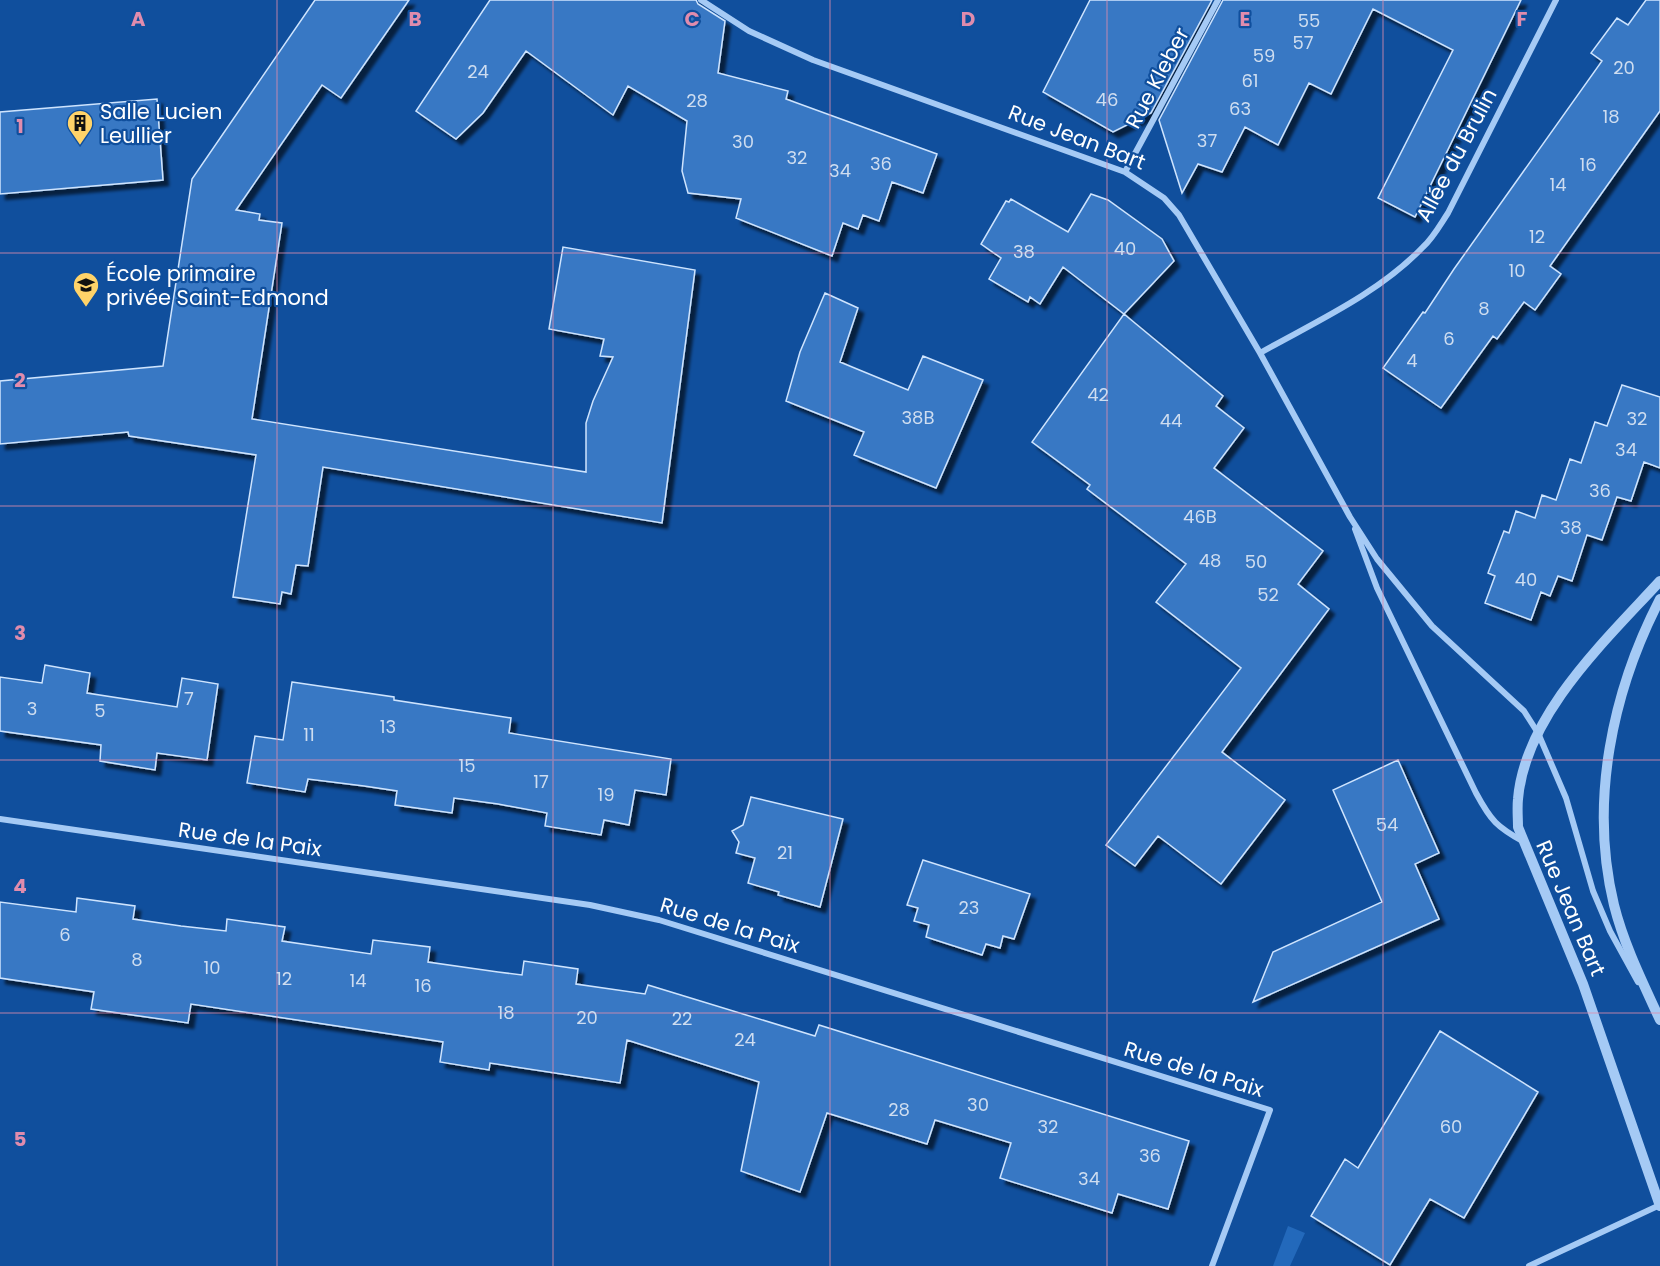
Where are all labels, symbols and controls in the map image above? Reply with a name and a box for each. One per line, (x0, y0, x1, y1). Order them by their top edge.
text: A (131, 5, 146, 33)
text: B (408, 5, 422, 33)
text: C (684, 5, 700, 33)
text: D (961, 5, 975, 33)
text: E (1240, 5, 1250, 33)
text: F (1517, 5, 1528, 33)
house number: 55 (1298, 8, 1320, 33)
street label: Rue Kleber (1118, 22, 1196, 134)
house number: 57 (1292, 30, 1314, 55)
house number: 59 (1253, 43, 1275, 68)
house number: 20 (1613, 55, 1635, 80)
house number: 24 (467, 59, 489, 84)
house number: 61 (1241, 68, 1259, 93)
street label: Allée du Brulin (1409, 83, 1503, 227)
house number: 46 (1096, 87, 1118, 112)
house number: 28 (686, 88, 708, 113)
house number: 63 (1229, 96, 1251, 121)
place label: Salle Lucien Leullier (100, 97, 222, 150)
street label: Rue Jean Bart (1004, 98, 1150, 176)
house number: 18 (1602, 104, 1620, 129)
building icon: Salle Lucien Leullier (65, 108, 95, 146)
text: 1 (16, 112, 24, 140)
house number: 37 (1197, 128, 1217, 153)
house number: 30 (732, 129, 754, 154)
house number: 32 (787, 145, 807, 170)
house number: 36 (870, 151, 892, 176)
house number: 16 (1579, 152, 1597, 177)
house number: 34 (829, 158, 851, 183)
house number: 14 (1549, 172, 1567, 197)
house number: 12 (1529, 224, 1545, 249)
house number: 40 (1114, 236, 1136, 261)
house number: 38 (1013, 239, 1035, 264)
house number: 10 (1508, 258, 1526, 283)
place label: École primaire privée Saint-Edmond (106, 259, 329, 312)
school or university icon: École primaire privée Saint-Edmond (71, 270, 101, 308)
house number: 8 (1478, 296, 1490, 321)
house number: 6 (1443, 326, 1455, 351)
house number: 4 (1406, 348, 1418, 373)
text: 2 (14, 366, 26, 394)
house number: 42 (1087, 382, 1109, 407)
house number: 38B (902, 405, 935, 430)
house number: 32 (1627, 406, 1647, 431)
house number: 44 (1160, 408, 1182, 433)
house number: 34 (1615, 437, 1637, 462)
house number: 36 (1589, 478, 1611, 503)
house number: 46B (1183, 504, 1217, 529)
house number: 38 (1560, 515, 1582, 540)
house number: 48 (1199, 548, 1221, 573)
house number: 50 (1245, 549, 1267, 574)
house number: 40 (1515, 567, 1537, 592)
house number: 52 (1257, 582, 1279, 607)
text: 3 (14, 619, 26, 647)
house number: 7 (184, 686, 194, 711)
house number: 3 (27, 696, 37, 721)
house number: 5 (94, 698, 106, 723)
house number: 13 (380, 714, 396, 739)
house number: 11 (303, 722, 315, 747)
house number: 15 (458, 753, 476, 778)
house number: 17 (533, 769, 549, 794)
house number: 19 (597, 782, 615, 807)
house number: 54 (1376, 812, 1398, 837)
street label: Rue de la Paix (177, 815, 323, 863)
street label: Rue Jean Bart (1529, 836, 1613, 980)
house number: 21 (777, 840, 793, 865)
text: 4 (13, 872, 27, 900)
street label: Rue de la Paix (657, 890, 803, 960)
house number: 23 (959, 895, 979, 920)
house number: 6 (59, 922, 71, 947)
house number: 8 (131, 947, 143, 972)
house number: 10 (203, 955, 221, 980)
house number: 12 (276, 966, 292, 991)
house number: 14 (349, 968, 367, 993)
house number: 16 (414, 973, 432, 998)
house number: 18 (497, 1000, 515, 1025)
house number: 20 (576, 1005, 598, 1030)
house number: 22 (672, 1006, 692, 1031)
house number: 24 (734, 1027, 756, 1052)
street label: Rue de la Paix (1121, 1034, 1267, 1104)
house number: 30 (967, 1092, 989, 1117)
house number: 28 (888, 1097, 910, 1122)
house number: 32 (1038, 1114, 1058, 1139)
house number: 60 (1440, 1114, 1462, 1139)
text: 5 (14, 1125, 27, 1153)
house number: 36 (1139, 1143, 1161, 1168)
house number: 34 (1078, 1166, 1100, 1191)

